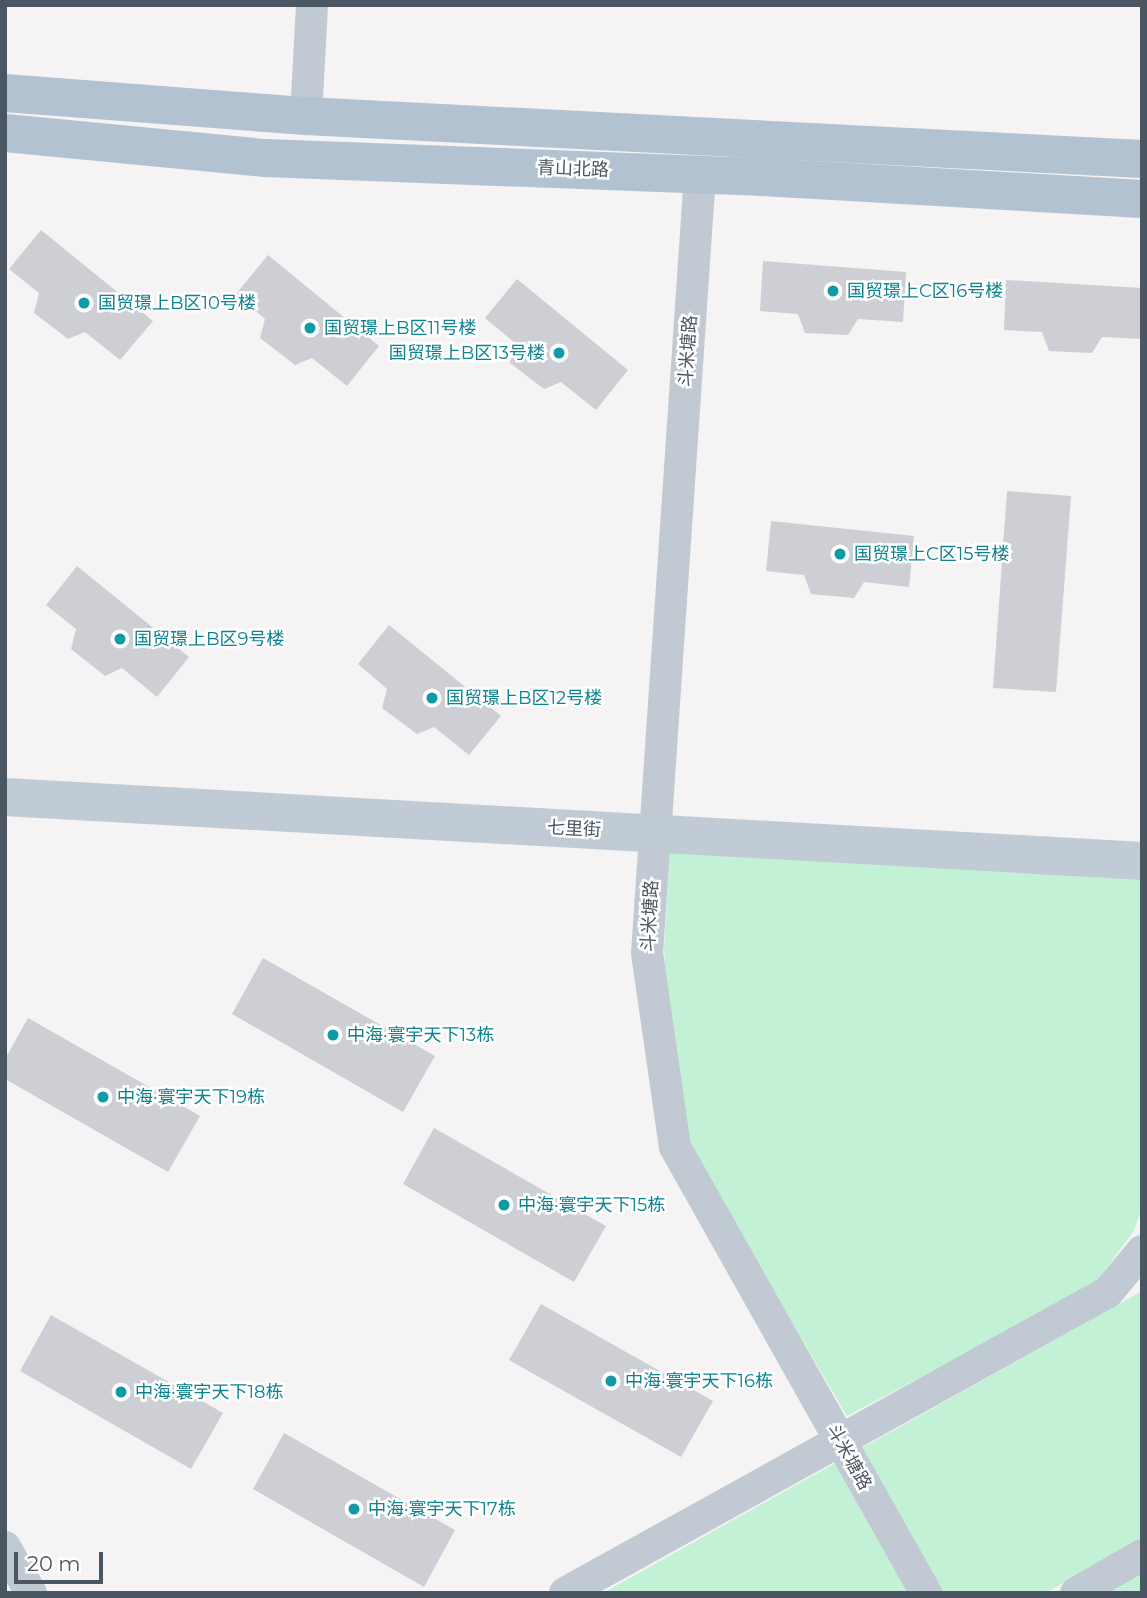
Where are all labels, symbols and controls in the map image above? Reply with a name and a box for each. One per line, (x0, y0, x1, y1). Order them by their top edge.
street label: 青山北路 (537, 157, 609, 181)
place label: 国贸璟上C区16号楼 (847, 280, 1003, 302)
marker: 国贸璟上C区16号楼 (825, 283, 841, 299)
place label: 国贸璟上B区10号楼 (98, 292, 256, 314)
marker: 国贸璟上B区10号楼 (76, 295, 92, 311)
street label: 斗米塘路 (675, 314, 701, 388)
place label: 国贸璟上B区11号楼 (324, 317, 477, 339)
marker: 国贸璟上B区11号楼 (302, 320, 318, 336)
place label: 国贸璟上B区13号楼 (389, 342, 545, 364)
marker: 国贸璟上B区13号楼 (551, 345, 567, 361)
place label: 国贸璟上C区15号楼 (854, 543, 1009, 565)
marker: 国贸璟上C区15号楼 (832, 546, 848, 562)
place label: 国贸璟上B区9号楼 (134, 628, 285, 650)
marker: 国贸璟上B区9号楼 (112, 631, 128, 647)
place label: 国贸璟上B区12号楼 (446, 687, 602, 709)
marker: 国贸璟上B区12号楼 (424, 690, 440, 706)
street label: 七里街 (546, 817, 602, 841)
street label: 斗米塘路 (637, 879, 663, 953)
place label: 中海·寰宇天下13栋 (347, 1024, 494, 1046)
marker: 中海·寰宇天下13栋 (325, 1027, 341, 1043)
place label: 中海·寰宇天下19栋 (117, 1086, 265, 1108)
marker: 中海·寰宇天下19栋 (95, 1089, 111, 1105)
place label: 中海·寰宇天下15栋 (518, 1194, 665, 1216)
marker: 中海·寰宇天下15栋 (496, 1197, 512, 1213)
place label: 中海·寰宇天下16栋 (625, 1370, 773, 1392)
marker: 中海·寰宇天下16栋 (603, 1373, 619, 1389)
place label: 中海·寰宇天下18栋 (135, 1381, 284, 1403)
marker: 中海·寰宇天下18栋 (113, 1384, 129, 1400)
street label: 斗米塘路 (822, 1420, 876, 1494)
place label: 中海·寰宇天下17栋 (368, 1498, 516, 1520)
marker: 中海·寰宇天下17栋 (346, 1501, 362, 1517)
scale bar (18, 1538, 107, 1582)
text: 20 m (27, 1551, 81, 1576)

